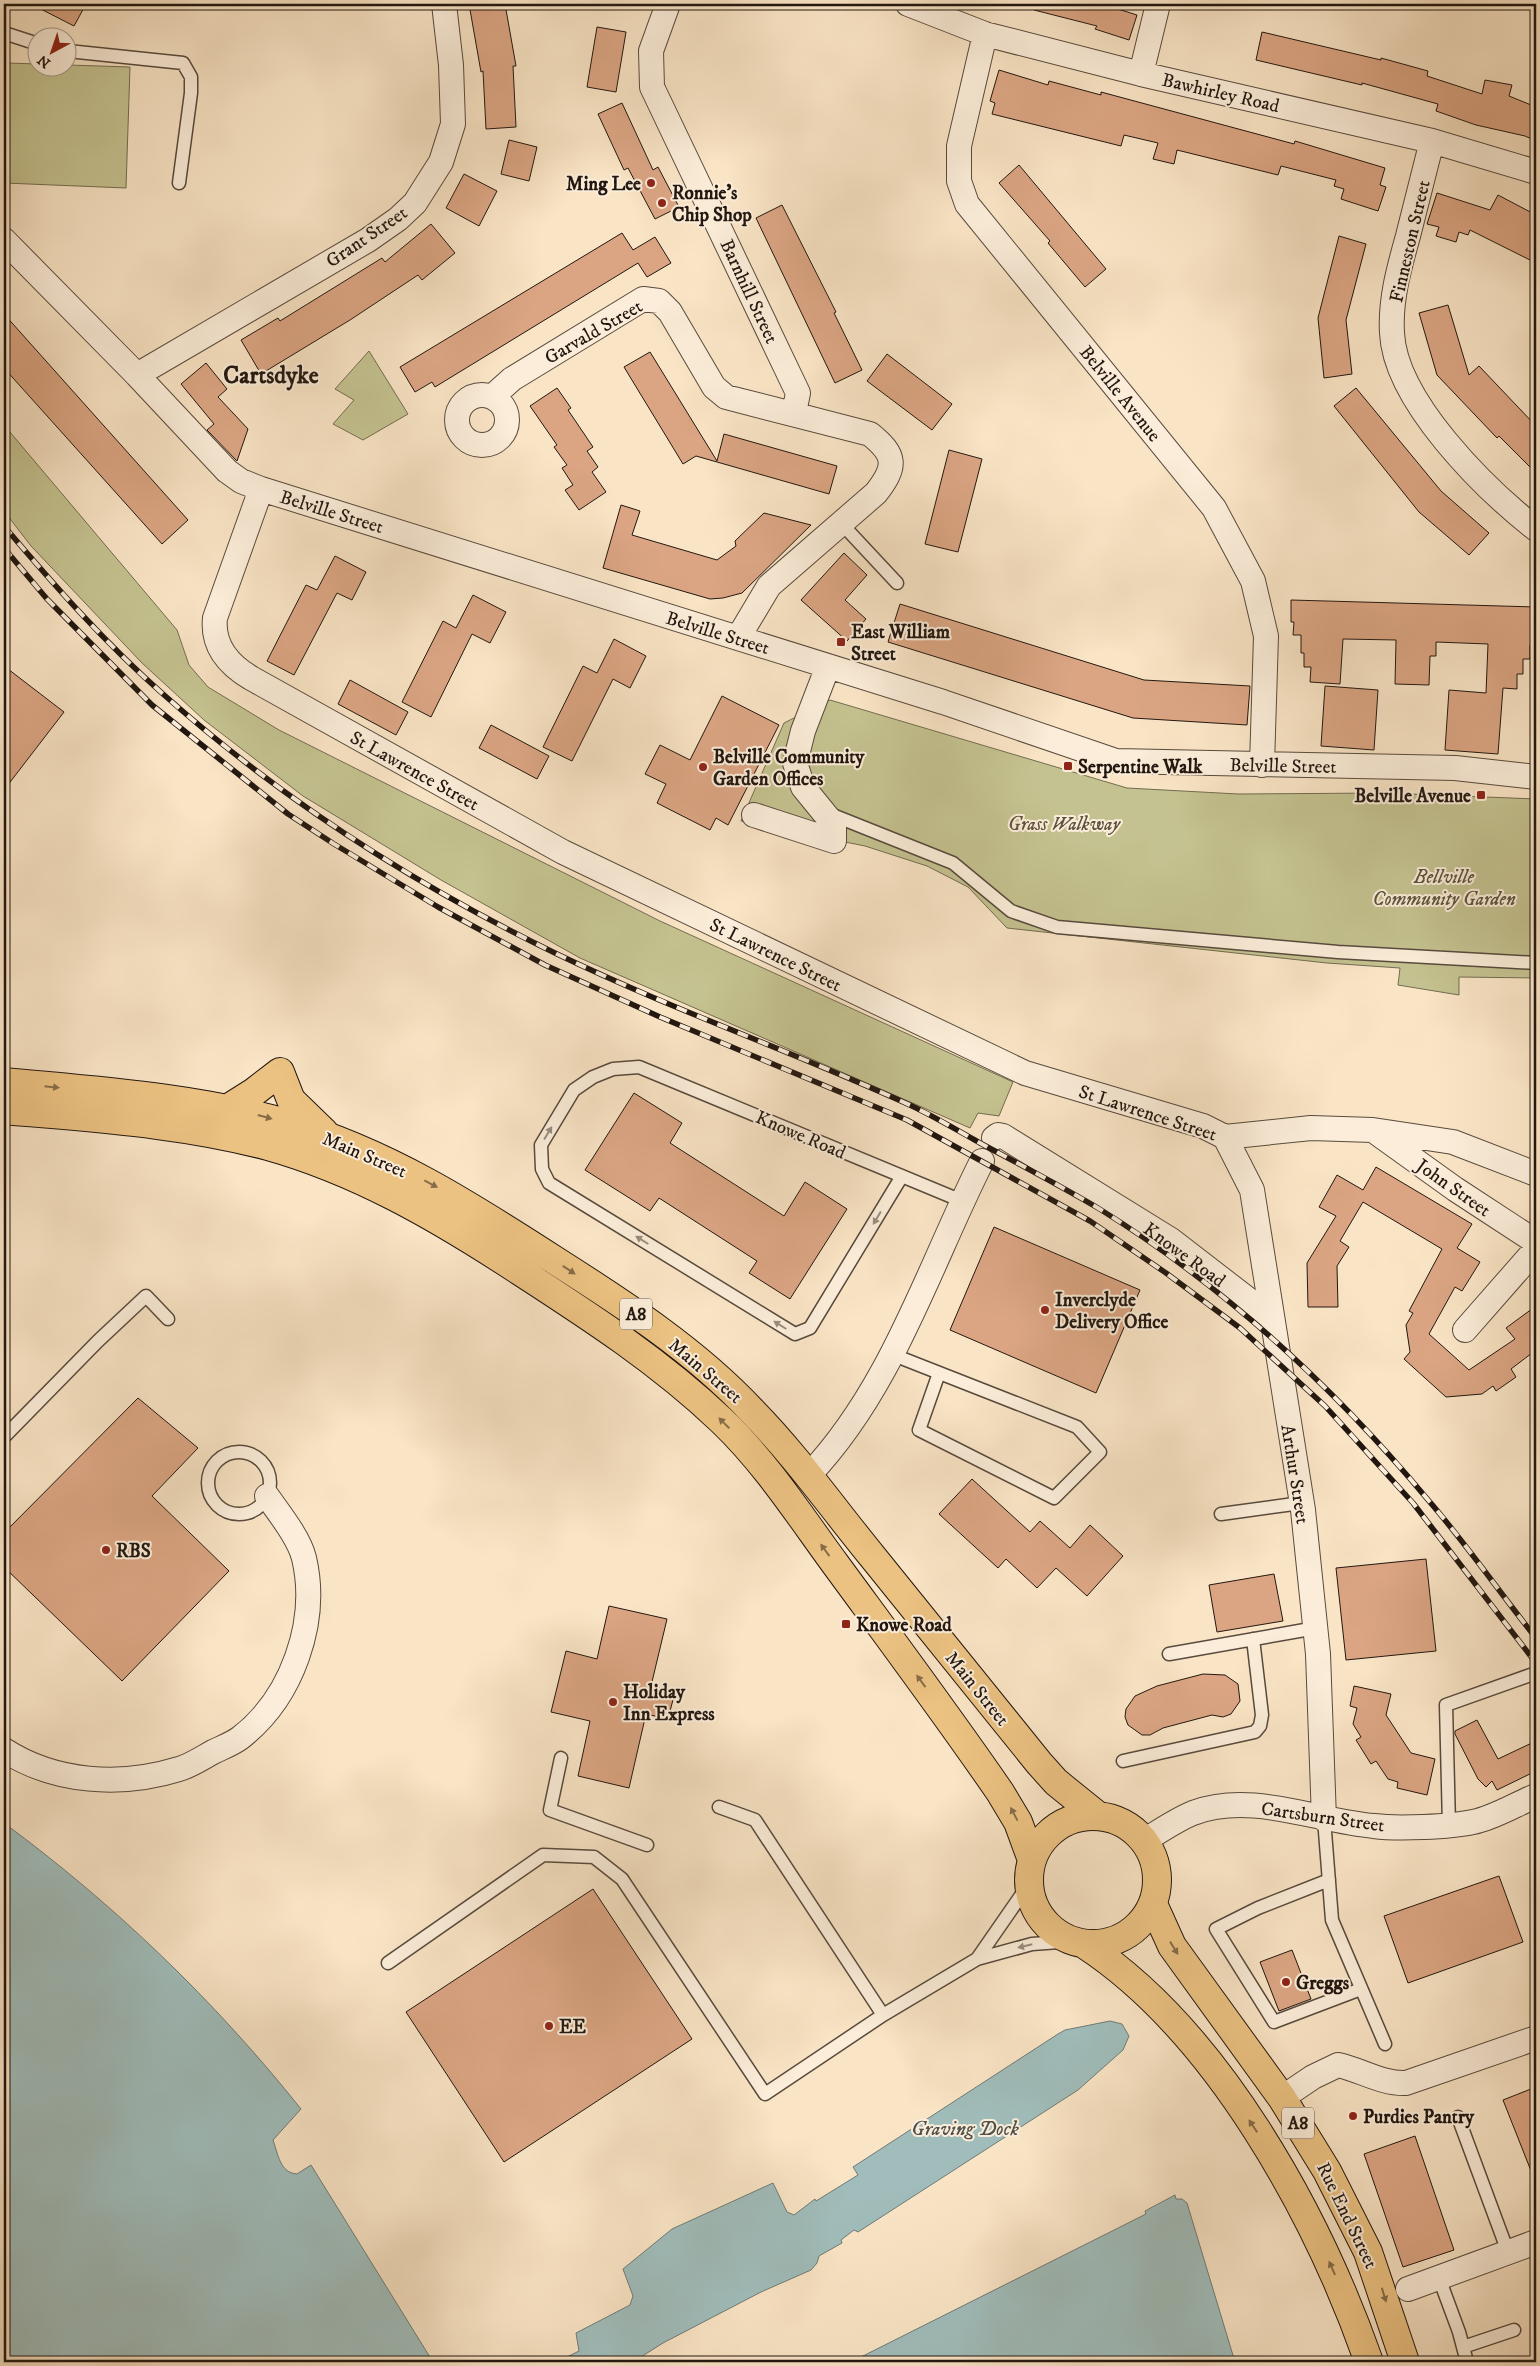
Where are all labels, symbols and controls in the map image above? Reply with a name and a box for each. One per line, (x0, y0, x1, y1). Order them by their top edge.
north arrow (28, 28, 78, 78)
text: N (34, 50, 54, 72)
street label: Bawhirley Road (1160, 69, 1282, 118)
place label: Ming Lee (566, 173, 641, 196)
marker: Ming Lee (645, 177, 657, 189)
street label: Finneston Street (1385, 178, 1436, 305)
place label: Ronnie's Chip Shop (672, 182, 752, 227)
marker: Ronnie's Chip Shop (656, 197, 668, 209)
street label: Grant Street (322, 202, 412, 273)
street label: Barnhill Street (714, 236, 783, 347)
street label: Garvald Street (541, 295, 647, 370)
street label: Belville Avenue (1074, 341, 1166, 447)
district label: Cartsdyke (223, 361, 319, 391)
street label: Belville Street (277, 486, 386, 539)
street label: Belville Street (663, 607, 772, 660)
place label: East William Street (851, 621, 951, 666)
marker: East William Street (835, 636, 847, 648)
street label: St Lawrence Street (346, 726, 483, 816)
place label: Belville Community Garden Offices (713, 746, 865, 791)
street label: Belville Street (1229, 754, 1337, 779)
place label: Serpentine Walk (1078, 756, 1203, 779)
marker: Serpentine Walk (1062, 760, 1074, 772)
marker: Belville Community Garden Offices (697, 761, 709, 773)
place label: Belville Avenue (1354, 785, 1471, 808)
marker: Belville Avenue (1475, 789, 1487, 801)
park label: Grass Walkway (1008, 813, 1121, 836)
park label: Bellville Community Garden (1372, 866, 1516, 911)
street label: St Lawrence Street (706, 913, 845, 997)
street label: St Lawrence Street (1076, 1080, 1219, 1147)
one-way arrow (45, 1083, 61, 1091)
street label: Knowe Road (752, 1106, 849, 1165)
one-way arrow (257, 1113, 272, 1121)
street label: Main Street (319, 1127, 410, 1183)
one-way arrow (543, 1127, 553, 1140)
street label: John Street (1410, 1153, 1495, 1222)
one-way arrow (424, 1180, 439, 1188)
one-way arrow (873, 1211, 882, 1224)
street label: Knowe Road (1139, 1218, 1230, 1293)
one-way arrow (635, 1235, 648, 1244)
one-way arrow (563, 1265, 576, 1275)
place label: Inverclyde Delivery Office (1055, 1289, 1168, 1334)
road number: A8 (620, 1298, 652, 1330)
marker: Inverclyde Delivery Office (1039, 1304, 1051, 1316)
one-way arrow (774, 1320, 787, 1330)
street label: Main Street (663, 1334, 747, 1409)
one-way arrow (718, 1417, 730, 1429)
street label: Arthur Street (1275, 1423, 1314, 1526)
place label: RBS (116, 1540, 151, 1563)
one-way arrow (820, 1543, 830, 1557)
marker: RBS (100, 1544, 112, 1556)
place label: Knowe Road (856, 1614, 952, 1637)
marker: Knowe Road (840, 1618, 852, 1630)
street label: Main Street (940, 1647, 1014, 1731)
one-way arrow (916, 1674, 926, 1688)
place label: Holiday Inn Express (623, 1681, 715, 1726)
marker: Holiday Inn Express (607, 1696, 619, 1708)
street label: Cartsburn Street (1260, 1797, 1386, 1838)
one-way arrow (1010, 1807, 1018, 1822)
one-way arrow (1169, 1941, 1178, 1954)
one-way arrow (1017, 1942, 1032, 1950)
place label: Greggs (1296, 1972, 1350, 1995)
marker: Greggs (1280, 1976, 1292, 1988)
place label: EE (559, 2016, 586, 2039)
marker: EE (543, 2020, 555, 2032)
place label: Purdies Pantry (1363, 2106, 1475, 2129)
road number: A8 (1282, 2108, 1314, 2138)
marker: Purdies Pantry (1347, 2110, 1359, 2122)
water label: Graving Dock (911, 2117, 1020, 2142)
one-way arrow (1248, 2120, 1258, 2133)
street label: Rue End Street (1311, 2159, 1382, 2273)
one-way arrow (1327, 2261, 1335, 2275)
one-way arrow (1380, 2288, 1388, 2303)

